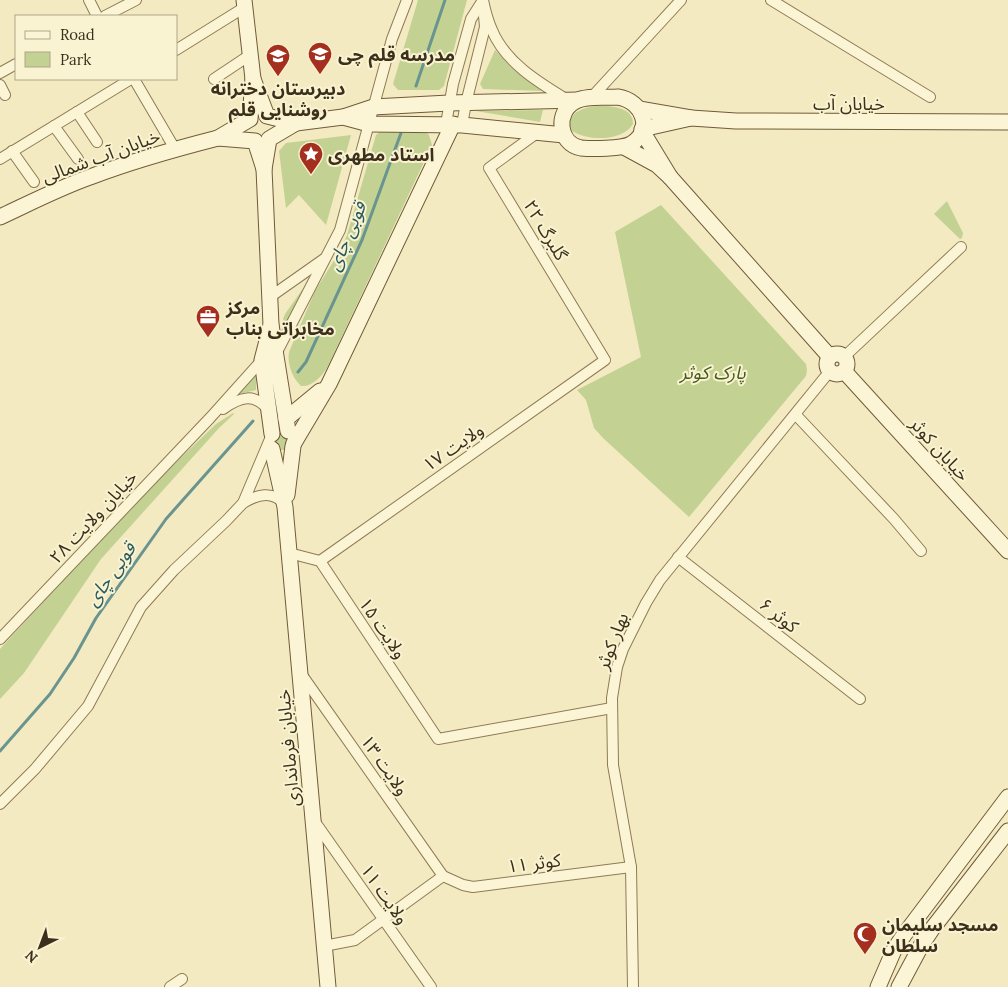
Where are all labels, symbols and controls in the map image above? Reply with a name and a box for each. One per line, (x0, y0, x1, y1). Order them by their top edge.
legend (15, 15, 178, 80)
text: Road (60, 25, 95, 44)
school or university icon: مدرسه قلم چی (307, 41, 333, 75)
school or university icon: دبیرستان دخترانه روشنایی قلم (265, 43, 291, 77)
place label: مدرسه قلم چی (338, 43, 455, 68)
text: Park (60, 50, 91, 69)
place label: دبیرستان دخترانه روشنایی قلم (211, 77, 345, 123)
street label: خیابان آب (813, 92, 885, 115)
street label: خیابان آب شمالی (39, 124, 163, 188)
place icon: استاد مطهری (298, 141, 324, 175)
place label: استاد مطهری (328, 143, 435, 166)
water label: قوبی چای (321, 196, 373, 275)
street label: گلبرگ ۲۲ (519, 196, 573, 265)
place label: مرکز مخابراتی بناب (225, 296, 335, 340)
office icon: مرکز مخابراتی بناب (195, 304, 221, 338)
park label: پارک کوثر (678, 361, 746, 385)
street label: خیابان کوثر (905, 412, 975, 486)
street label: ولایت ۱۷ (418, 418, 488, 476)
street label: خیابان ولایت ۲۸ (44, 466, 142, 568)
water label: قوبی چای (79, 536, 142, 611)
street label: ولایت ۱۵ (354, 593, 412, 663)
street label: کوثر ۶ (755, 593, 804, 638)
street label: بهار کوثر (590, 609, 633, 674)
street label: خیابان فرمانداری (271, 688, 305, 808)
street label: ولایت ۱۳ (356, 730, 414, 800)
street label: کوثر ۱۱ (506, 848, 563, 878)
street label: ولایت ۱۱ (356, 859, 414, 929)
place label: مسجد سلیمان سلطان (882, 913, 999, 957)
mosque icon: مسجد سلیمان سلطان (852, 921, 878, 955)
north arrow (15, 922, 65, 972)
text: N (21, 946, 41, 967)

